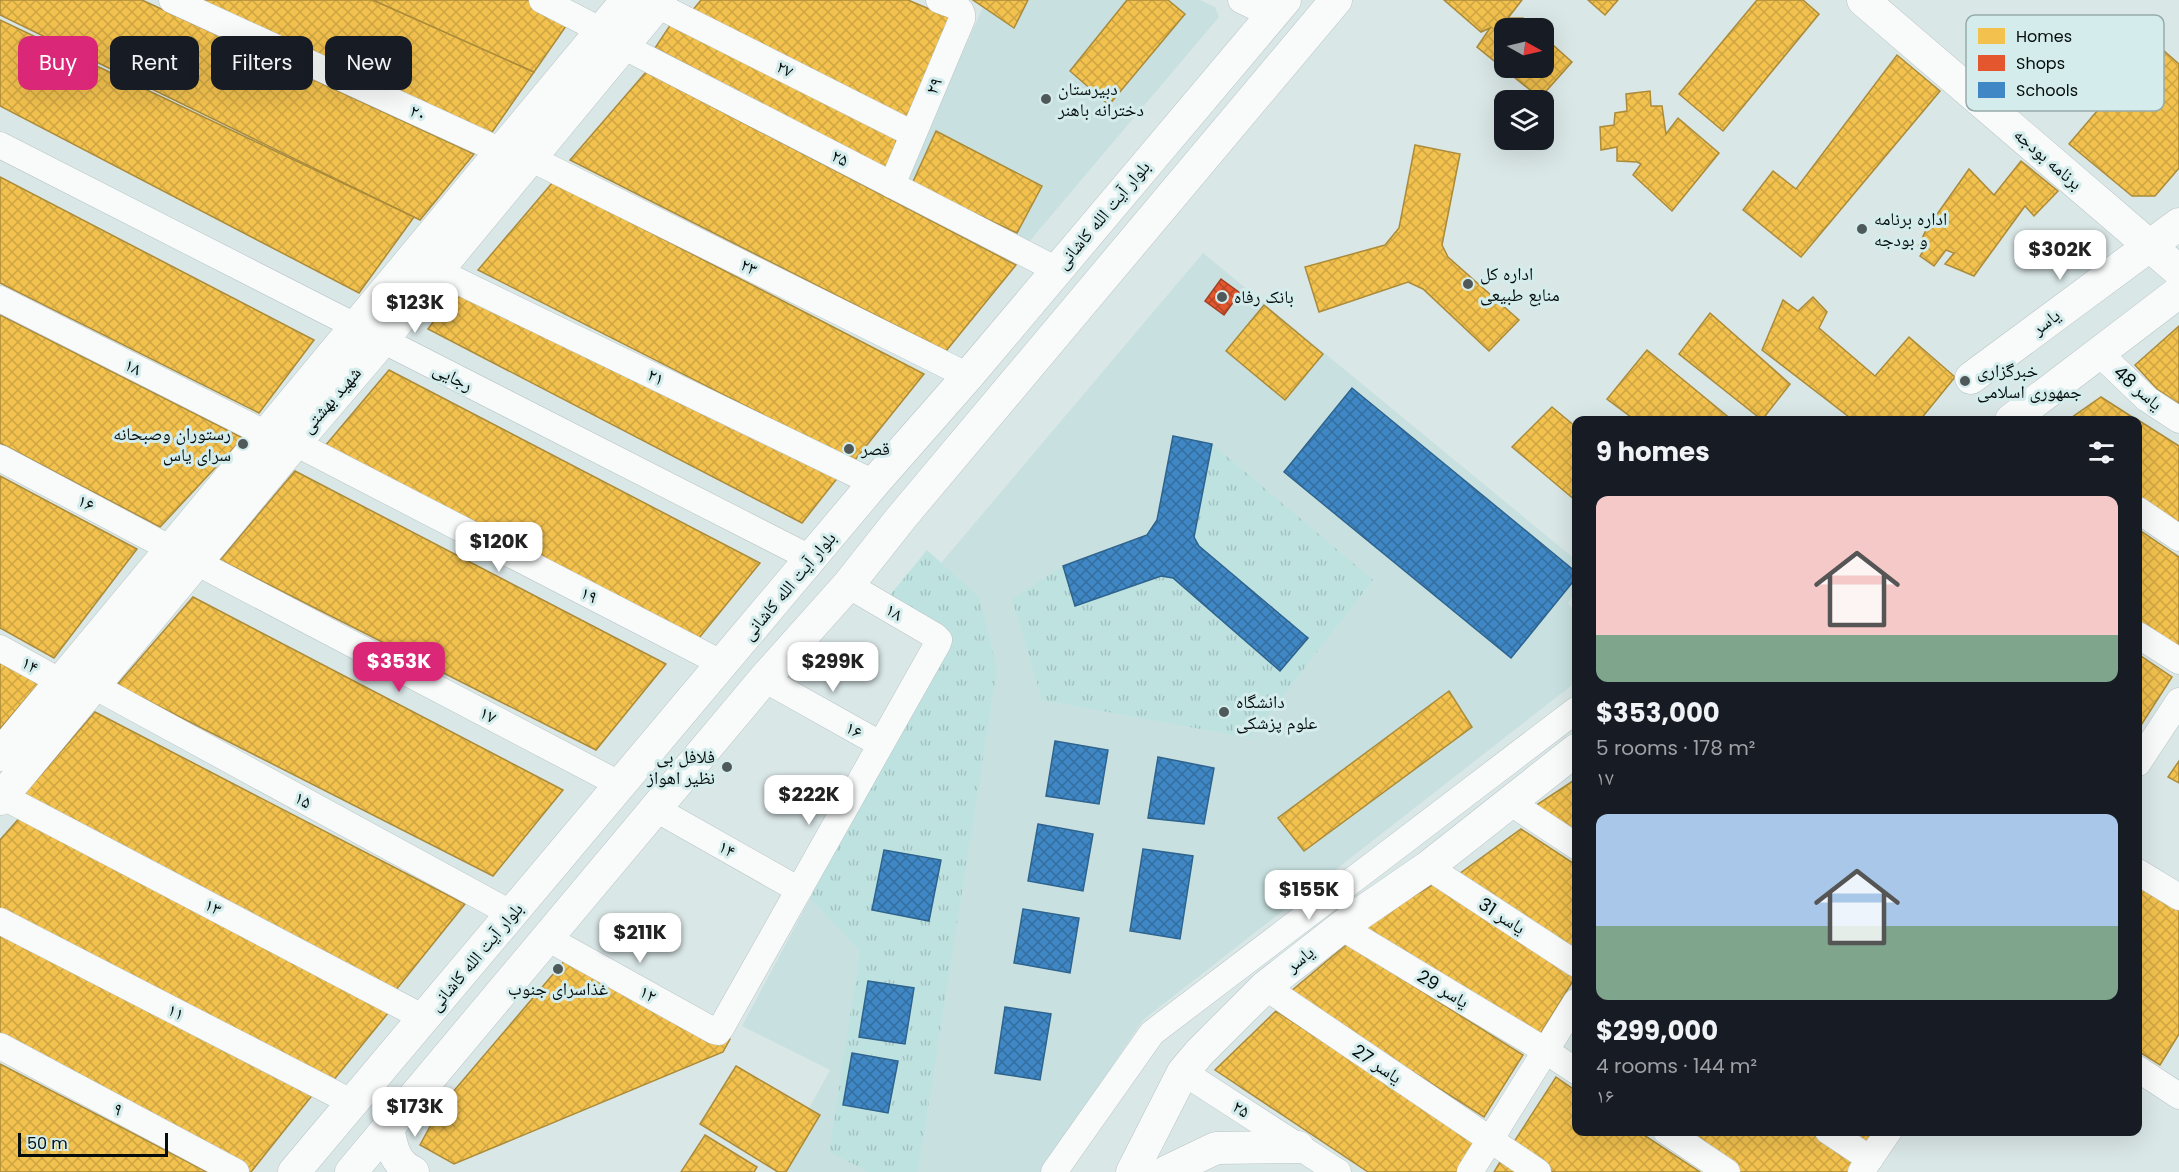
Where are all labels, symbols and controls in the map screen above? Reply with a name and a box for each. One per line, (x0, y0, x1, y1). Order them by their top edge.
legend (1966, 15, 2164, 111)
north arrow (1494, 18, 1554, 78)
map controls (1494, 18, 1554, 150)
text: Homes (2016, 25, 2072, 48)
chip: Buy (18, 36, 98, 90)
chip: Rent (110, 36, 199, 90)
chip: Filters (211, 36, 313, 90)
chip: New (325, 36, 412, 90)
text: Shops (2016, 52, 2065, 75)
street label: ۲۷ (772, 54, 798, 83)
street label: ۲۹ (919, 73, 948, 98)
place label: دبیرستان دخترانه باهنر (1057, 76, 1144, 122)
text: Schools (2016, 79, 2078, 102)
button: layers (1494, 90, 1554, 150)
marker: دبیرستان دخترانه باهنر (1039, 92, 1053, 106)
street label: ۲۰ (406, 98, 431, 127)
street label: برنامه بودجه (2009, 122, 2088, 195)
street label: ۲۵ (827, 143, 853, 172)
street label: بلوار آیت الله کاشانی (1050, 155, 1156, 274)
place label: اداره برنامه و بودجه (1874, 206, 1947, 252)
marker: اداره برنامه و بودجه (1855, 222, 1869, 236)
pin: $302K (2018, 230, 2102, 281)
text: $302K (2028, 235, 2092, 263)
street label: ۲۳ (736, 252, 762, 281)
place label: اداره کل منابع طبیعی (1480, 261, 1560, 307)
marker: اداره کل منابع طبیعی (1461, 277, 1475, 291)
pin: $123K (373, 283, 457, 334)
place label: بانک رفاه (1234, 284, 1294, 309)
text: $123K (386, 288, 444, 316)
marker: بانک رفاه (1215, 290, 1229, 304)
street label: یاسر (2025, 303, 2065, 341)
street label: ۱۸ (120, 352, 146, 381)
street label: رجایی (429, 356, 477, 397)
place label: خبرگزاری جمهوری اسلامی (1977, 358, 2082, 404)
street label: یاسر 48 (2108, 359, 2168, 416)
street label: شهید بهشتی (295, 361, 367, 438)
street label: ۲۱ (643, 362, 669, 391)
marker: خبرگزاری جمهوری اسلامی (1958, 374, 1972, 388)
place label: رستوران وصبحانه سرای یاس (113, 421, 231, 467)
text: 9 homes (1596, 434, 1710, 470)
place label: قصر (860, 436, 890, 461)
icon: filters (2085, 436, 2118, 469)
marker: رستوران وصبحانه سرای یاس (236, 437, 250, 451)
marker: قصر (842, 442, 856, 456)
street label: ۱۶ (73, 488, 99, 517)
pin: $120K (457, 522, 541, 573)
street label: بلوار آیت الله کاشانی (736, 526, 842, 645)
text: $120K (469, 527, 529, 555)
icon: home (1803, 535, 1911, 643)
street label: ۱۹ (576, 580, 602, 609)
street label: ۱۸ (881, 597, 908, 626)
pin: $353K (357, 642, 441, 693)
pin: $299K (791, 642, 875, 693)
text: $353K (367, 647, 431, 675)
text: $299K (801, 647, 865, 675)
street label: ۱۴ (17, 650, 43, 679)
place label: دانشگاه علوم پزشکی (1236, 689, 1317, 735)
text: $353,000 (1596, 695, 1720, 731)
street label: ۱۷ (475, 700, 501, 729)
marker: دانشگاه علوم پزشکی (1217, 705, 1231, 719)
street label: ۱۶ (841, 715, 867, 744)
text: 5 rooms · 178 m² (1596, 734, 1755, 762)
place label: فلافل بی نظیر اهواز (646, 744, 715, 790)
marker: فلافل بی نظیر اهواز (720, 760, 734, 774)
text: ۱۷ (1596, 764, 1614, 792)
pin: $222K (767, 775, 851, 826)
text: $222K (778, 780, 840, 808)
street label: ۱۵ (290, 785, 316, 814)
street label: ۱۴ (714, 834, 740, 863)
icon: home (1803, 853, 1911, 961)
pin: $155K (1267, 870, 1351, 921)
text: $155K (1279, 875, 1339, 903)
street label: یاسر 31 (1474, 891, 1530, 940)
street label: ۱۳ (200, 892, 226, 921)
street label: بلوار آیت الله کاشانی (423, 897, 529, 1016)
pin: $211K (598, 913, 682, 964)
text: $211K (613, 918, 667, 946)
street label: یاسر (1279, 940, 1319, 978)
marker: غذاسرای جنوب (551, 962, 565, 976)
street label: یاسر 29 (1413, 963, 1474, 1014)
place label: غذاسرای جنوب (508, 976, 608, 1001)
street label: ۱۲ (635, 979, 661, 1008)
street label: ۱۱ (163, 997, 189, 1026)
text: $299,000 (1596, 1013, 1718, 1049)
street label: یاسر 27 (1348, 1038, 1407, 1089)
text: 4 rooms · 144 m² (1596, 1052, 1757, 1080)
text: ۱۶ (1596, 1082, 1614, 1110)
pin: $173K (373, 1087, 457, 1138)
text: $173K (386, 1092, 444, 1120)
street label: ۲۵ (1228, 1094, 1255, 1123)
street label: ۹ (109, 1096, 128, 1121)
scale bar (18, 1130, 168, 1158)
text: 50 m (27, 1132, 68, 1155)

